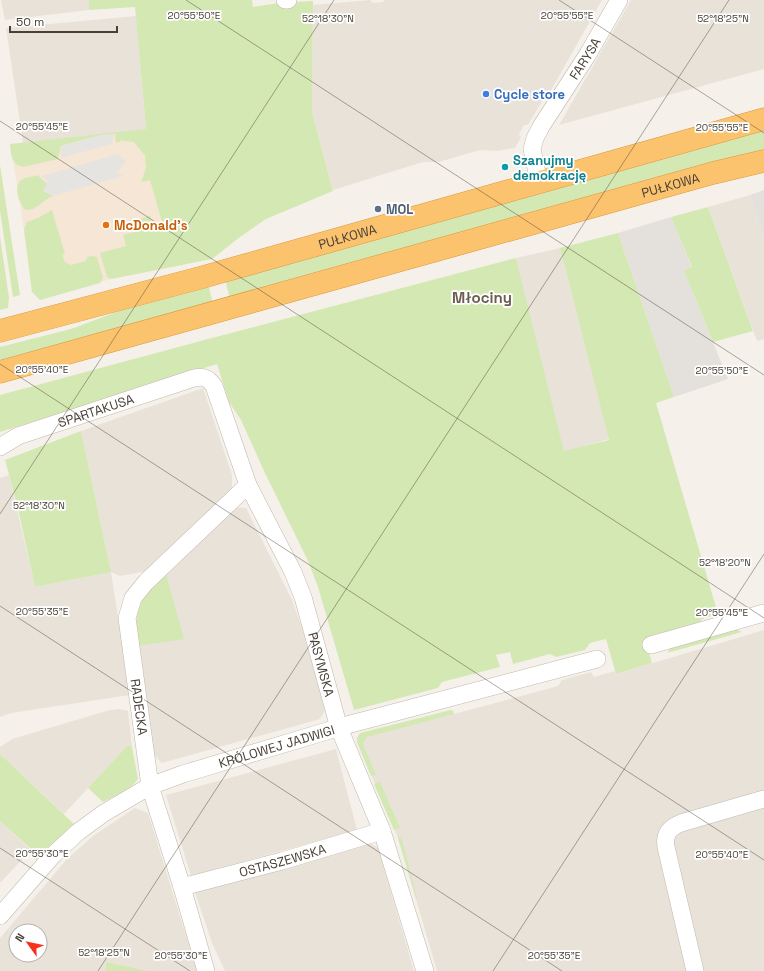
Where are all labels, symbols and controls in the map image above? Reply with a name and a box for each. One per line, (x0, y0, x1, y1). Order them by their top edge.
scale bar (10, 8, 117, 34)
text: 20°55'50"E (167, 9, 221, 22)
text: 20°55'55"E (541, 9, 594, 22)
text: 52°18'30"N (302, 12, 354, 25)
text: 52°18'25"N (697, 12, 749, 25)
text: 50 m (16, 14, 44, 30)
street label: FARYSA (565, 34, 604, 83)
place label: Cycle store (494, 86, 565, 103)
marker: Cycle store (481, 89, 491, 99)
text: 20°55'45"E (16, 120, 69, 133)
text: 20°55'55"E (696, 121, 749, 134)
place label: Szanujmy demokrację (513, 152, 586, 184)
marker: Szanujmy demokrację (500, 162, 510, 172)
street label: PUŁKOWA (639, 169, 701, 201)
place label: MOL (386, 201, 413, 218)
marker: MOL (373, 204, 383, 214)
place label: McDonald's (114, 217, 188, 234)
marker: McDonald's (101, 220, 111, 230)
street label: PUŁKOWA (316, 220, 378, 253)
district label: Młociny (452, 288, 512, 307)
text: 20°55'40"E (16, 363, 69, 376)
text: 20°55'50"E (695, 364, 749, 377)
street label: SPARTAKUSA (56, 390, 136, 431)
text: 52°18'30"N (13, 499, 65, 512)
text: 52°18'20"N (699, 556, 751, 569)
text: 20°55'35"E (16, 605, 69, 618)
text: 20°55'45"E (696, 606, 749, 619)
street label: PASYMSKA (305, 630, 338, 699)
street label: RADECKA (127, 678, 151, 736)
street label: KRÓLOWEJ JADWIGI (216, 721, 337, 771)
street label: OSTASZEWSKA (237, 840, 328, 880)
text: 20°55'30"E (15, 847, 69, 860)
text: 20°55'40"E (696, 848, 749, 861)
north arrow (8, 923, 48, 963)
text: N (12, 931, 27, 944)
text: 52°18'25"N (78, 946, 130, 959)
text: 20°55'30"E (154, 949, 208, 962)
text: 20°55'35"E (528, 949, 581, 962)

